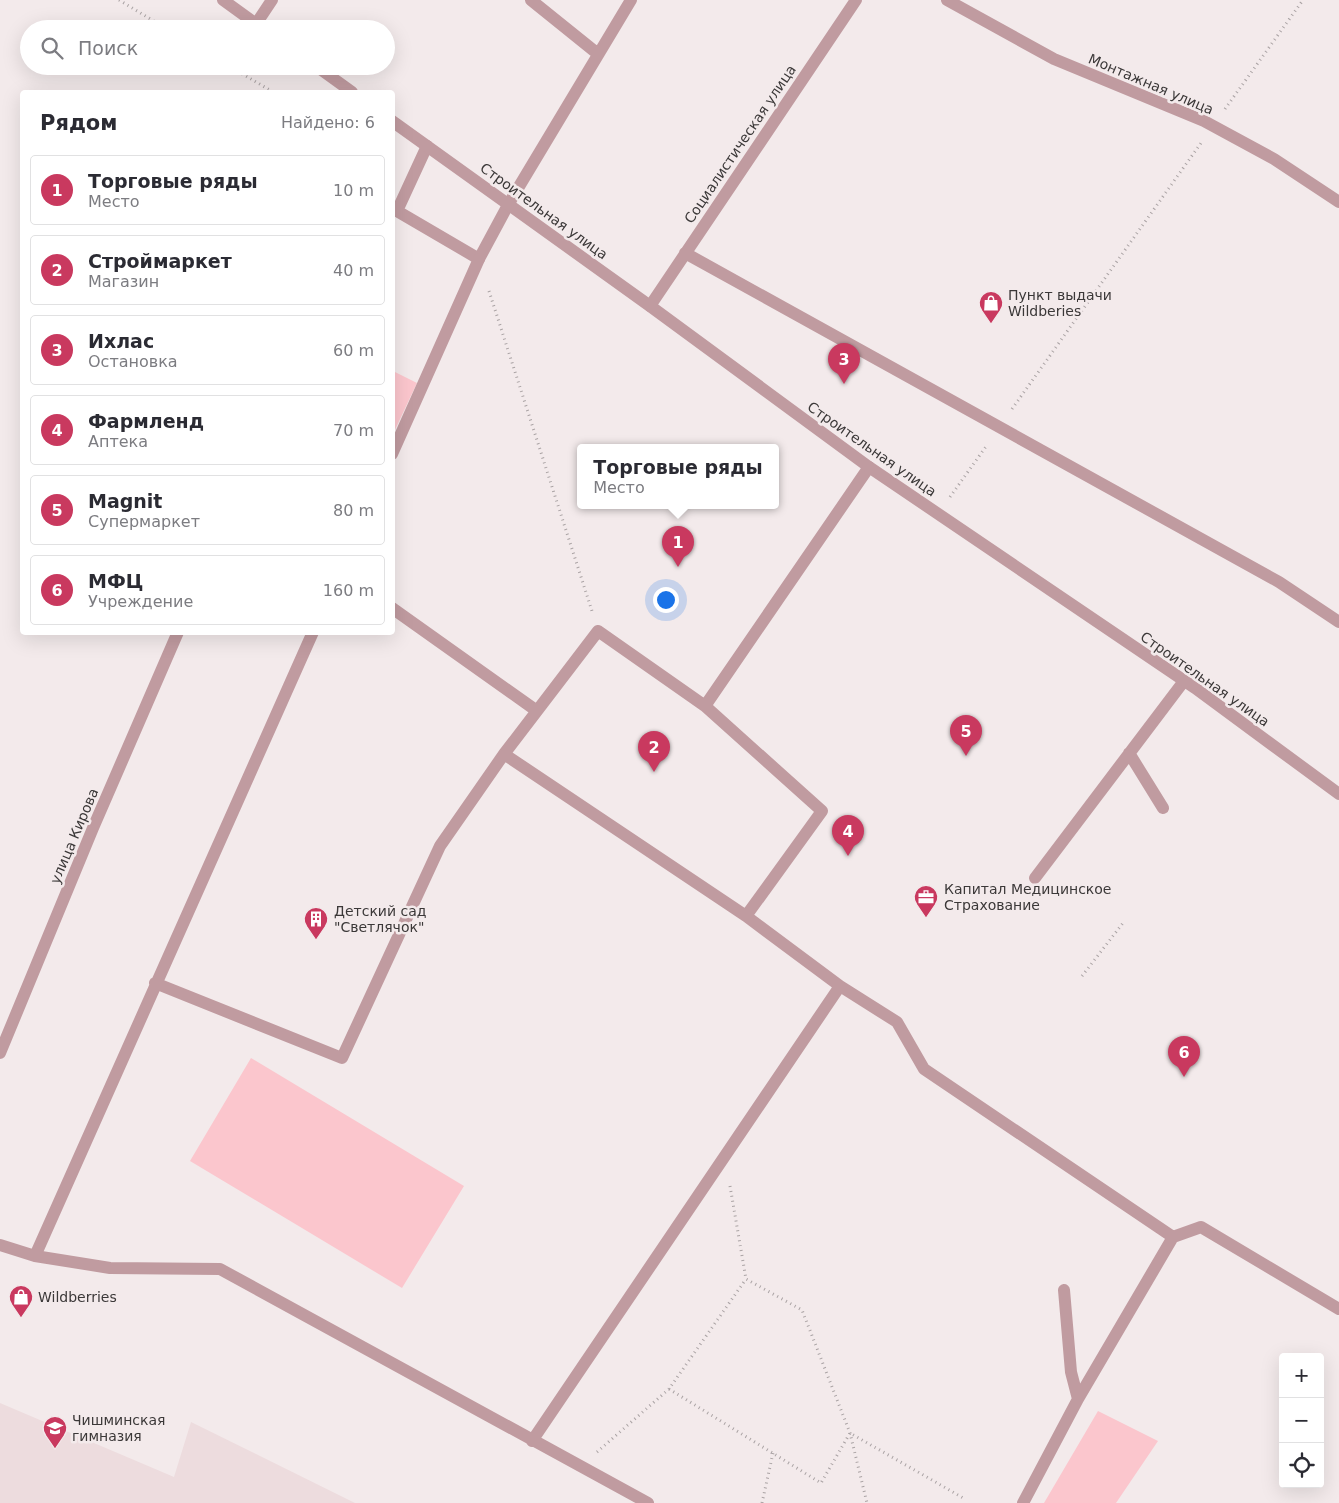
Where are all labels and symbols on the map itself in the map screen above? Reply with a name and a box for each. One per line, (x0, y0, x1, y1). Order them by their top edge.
street label: Монтажная улица (1086, 50, 1216, 118)
street label: Социалистическая улица (681, 62, 799, 226)
street label: Строительная улица (477, 159, 611, 263)
place label: Пункт выдачи Wildberies (1008, 287, 1112, 319)
shop icon: Пункт выдачи Wildberies (978, 290, 1004, 324)
pin: 3 (828, 343, 860, 384)
street label: Строительная улица (805, 398, 939, 500)
pin: 1 (662, 526, 694, 567)
your location (653, 587, 679, 613)
street label: Строительная улица (1138, 628, 1272, 730)
pin: 5 (950, 715, 982, 756)
pin: 2 (638, 731, 670, 772)
street label: улица Кирова (47, 786, 101, 886)
pin: 4 (832, 815, 864, 856)
place label: Капитал Медицинское Страхование (944, 881, 1112, 913)
office icon: Капитал Медицинское Страхование (913, 884, 939, 918)
place label: Детский сад "Светлячок" (334, 903, 426, 935)
building icon: Детский сад "Светлячок" (303, 906, 329, 940)
pin: 6 (1168, 1036, 1200, 1077)
shop icon: Wildberries (8, 1284, 34, 1318)
place label: Wildberries (38, 1289, 117, 1305)
place label: Чишминская гимназия (72, 1412, 165, 1444)
school or university icon: Чишминская гимназия (42, 1415, 68, 1449)

